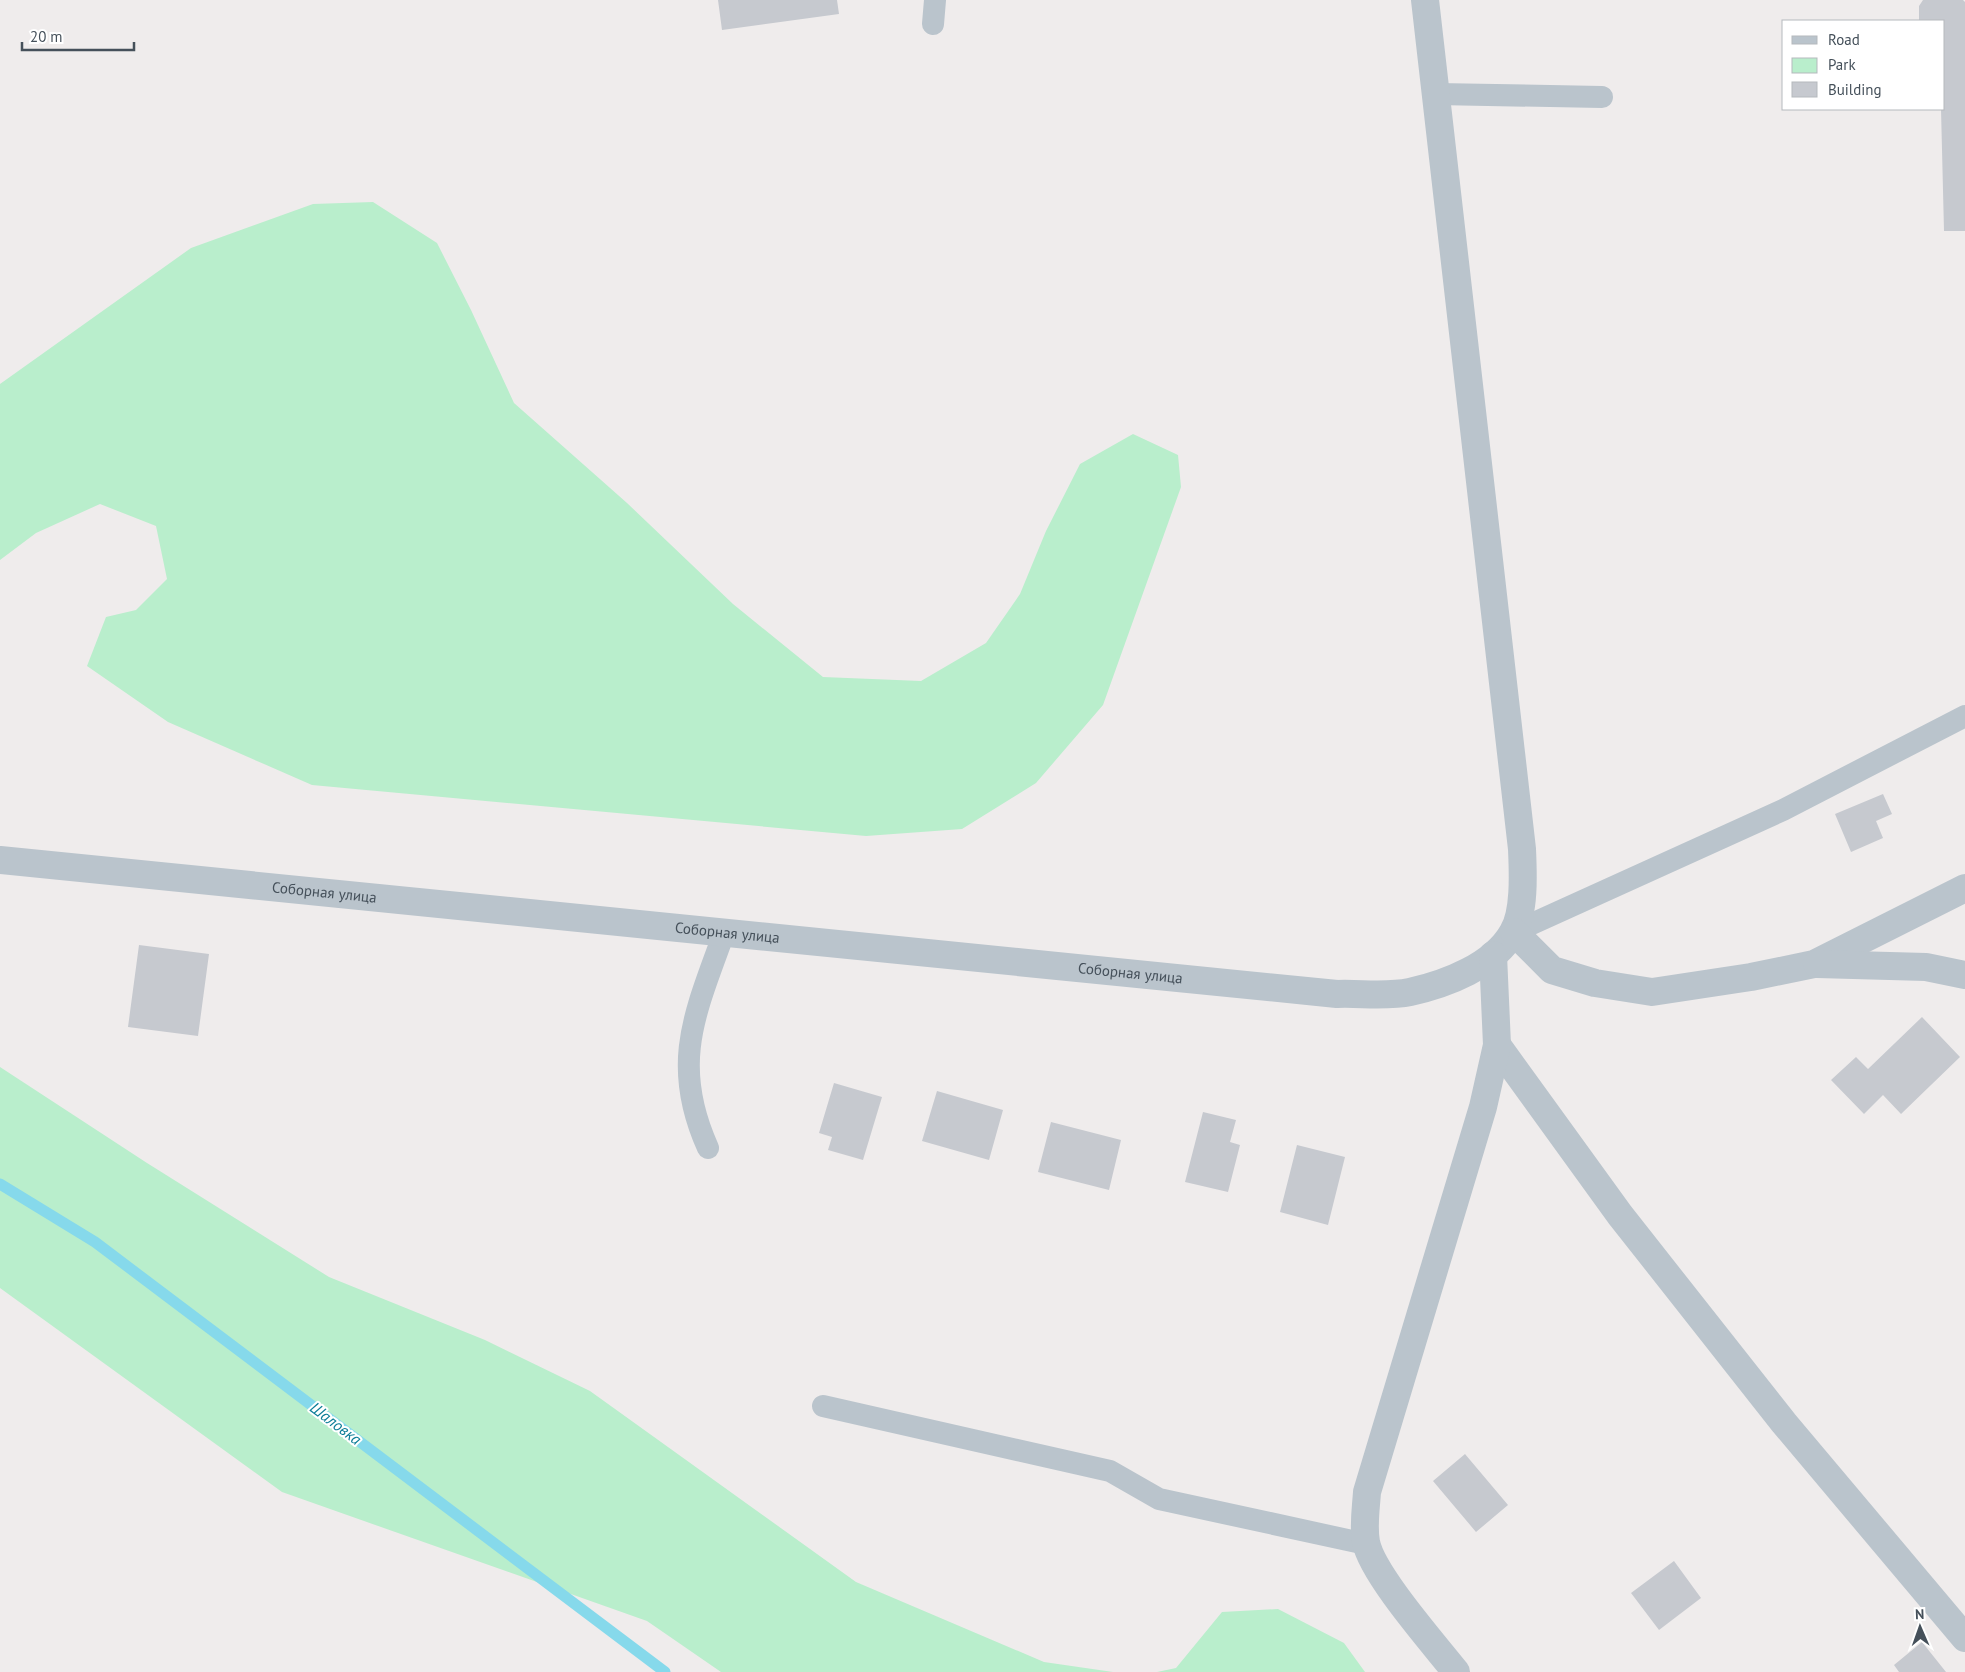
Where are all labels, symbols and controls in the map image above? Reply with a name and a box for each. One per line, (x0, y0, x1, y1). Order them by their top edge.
scale bar (22, 20, 135, 52)
legend (1782, 20, 1945, 110)
text: 20 m (30, 27, 63, 46)
text: Road (1828, 30, 1860, 49)
text: Park (1828, 55, 1856, 74)
text: Building (1828, 80, 1882, 99)
street label: Соборная улица (271, 877, 378, 907)
street label: Соборная улица (674, 918, 781, 947)
street label: Соборная улица (1077, 958, 1184, 987)
water label: Шаловка (306, 1397, 366, 1449)
north arrow (1895, 1602, 1945, 1652)
text: N (1915, 1605, 1924, 1623)

